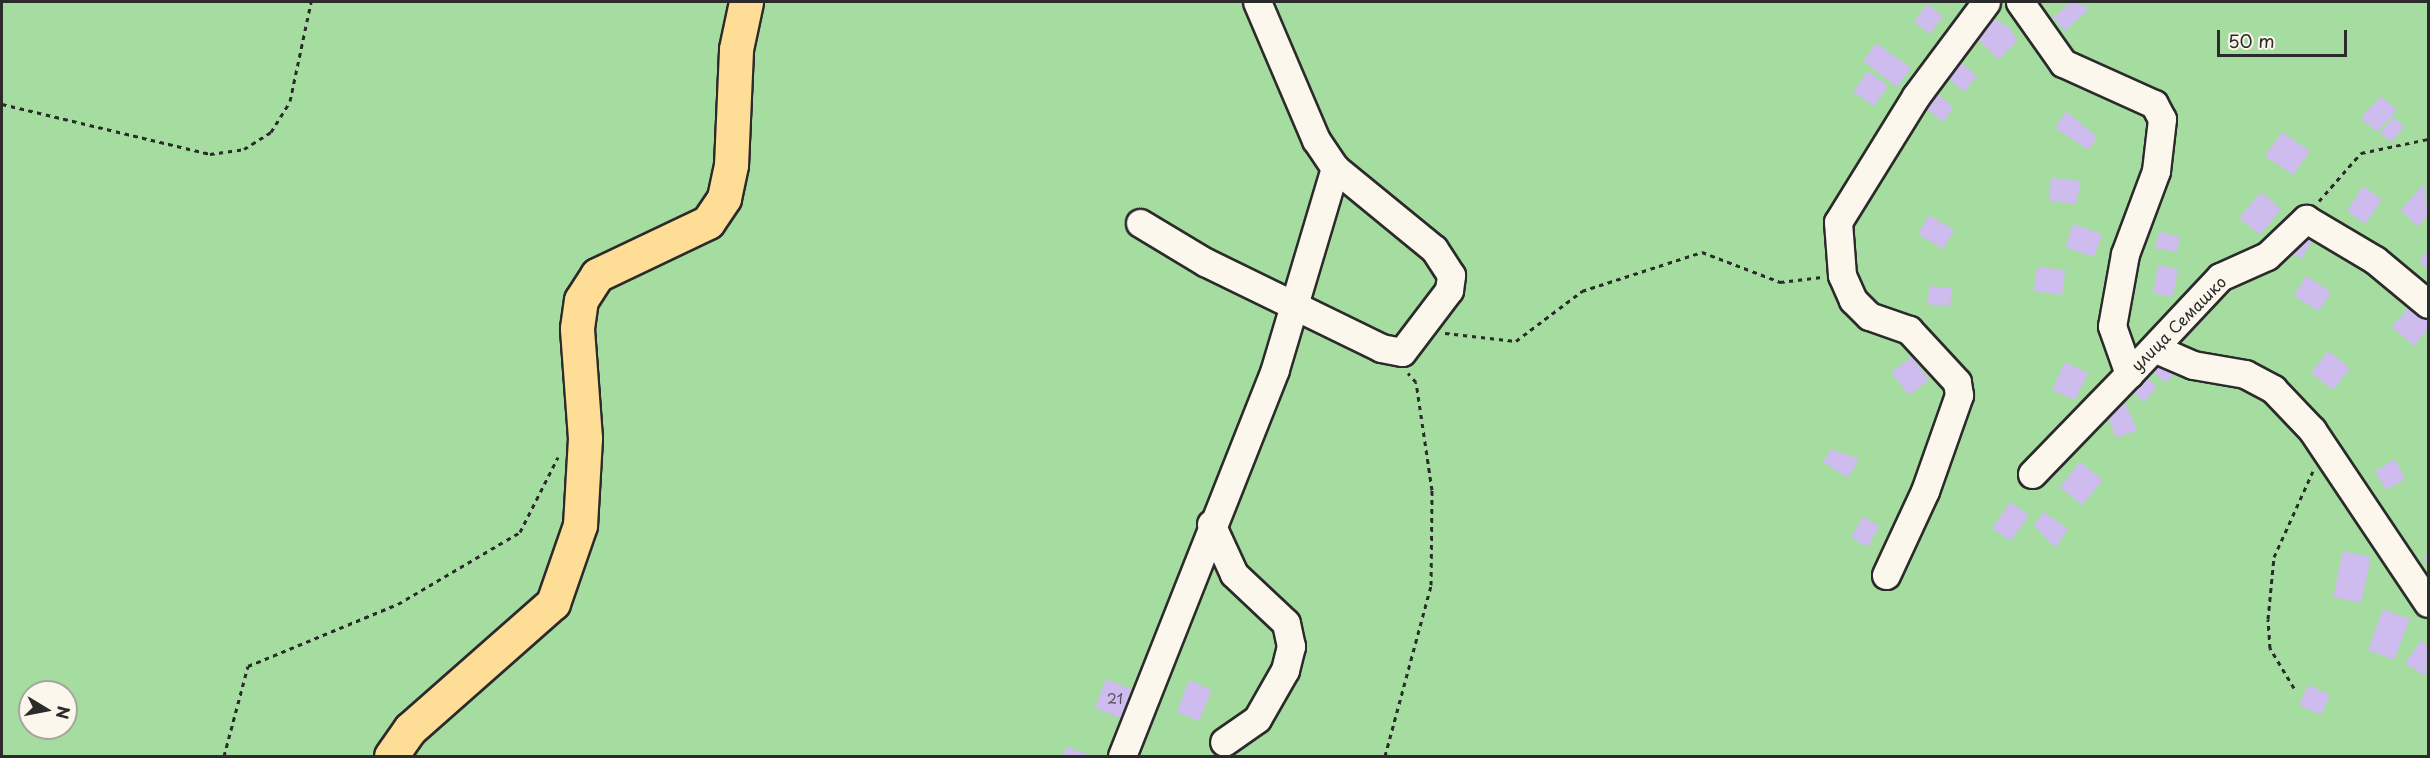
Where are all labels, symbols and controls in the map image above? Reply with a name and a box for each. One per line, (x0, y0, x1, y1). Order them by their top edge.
scale bar (2220, 18, 2350, 56)
text: 50 m (2228, 27, 2275, 54)
street label: улица Семашко (2126, 271, 2230, 375)
north arrow (18, 680, 78, 740)
house number: 21 (1107, 691, 1123, 707)
text: N (51, 704, 77, 721)

